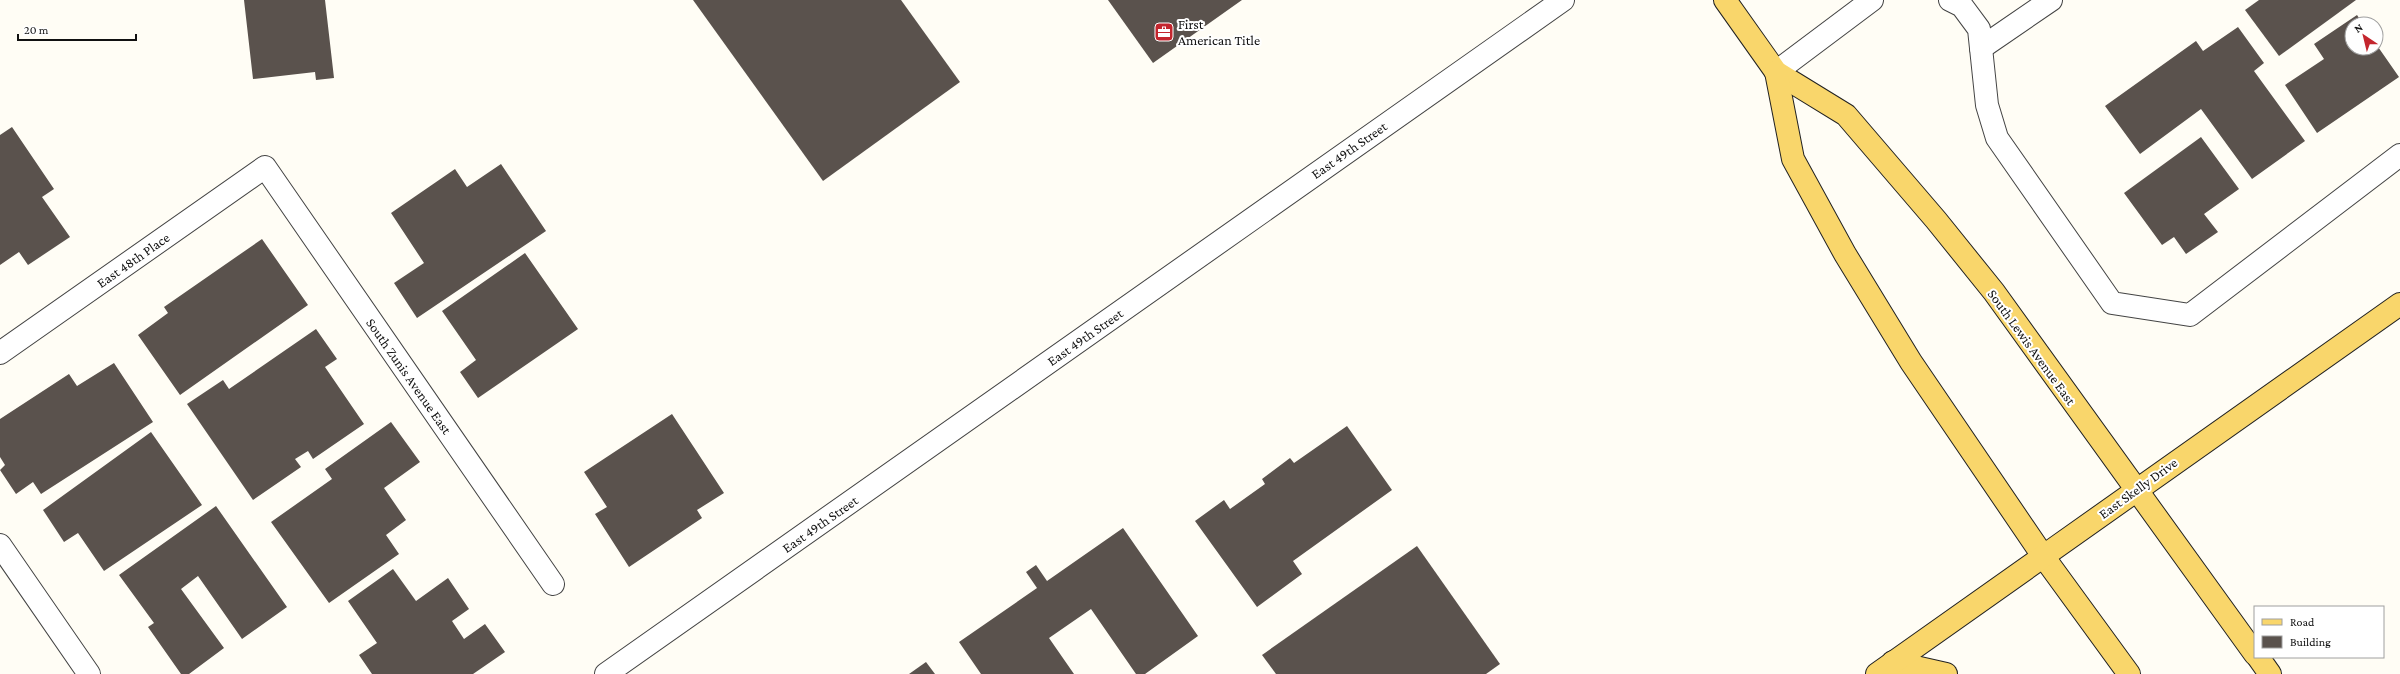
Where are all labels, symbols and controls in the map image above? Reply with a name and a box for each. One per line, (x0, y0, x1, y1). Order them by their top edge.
scale bar (18, 16, 136, 42)
place label: First American Title (1178, 16, 1260, 48)
north arrow (2344, 16, 2384, 56)
text: N (2352, 20, 2365, 35)
office icon: First American Title (1153, 21, 1175, 43)
text: 20 m (24, 23, 49, 37)
street label: East 49th Street (1308, 118, 1390, 182)
street label: East 48th Place (93, 229, 173, 291)
street label: South Lewis Avenue East (1985, 286, 2080, 408)
street label: East 49th Street (1044, 305, 1126, 369)
street label: South Zunis Avenue East (363, 315, 455, 437)
street label: East Skelly Drive (2096, 454, 2180, 522)
street label: East 49th Street (779, 492, 861, 556)
legend (2254, 606, 2384, 658)
text: Road (2290, 615, 2315, 629)
text: Building (2290, 635, 2331, 649)

